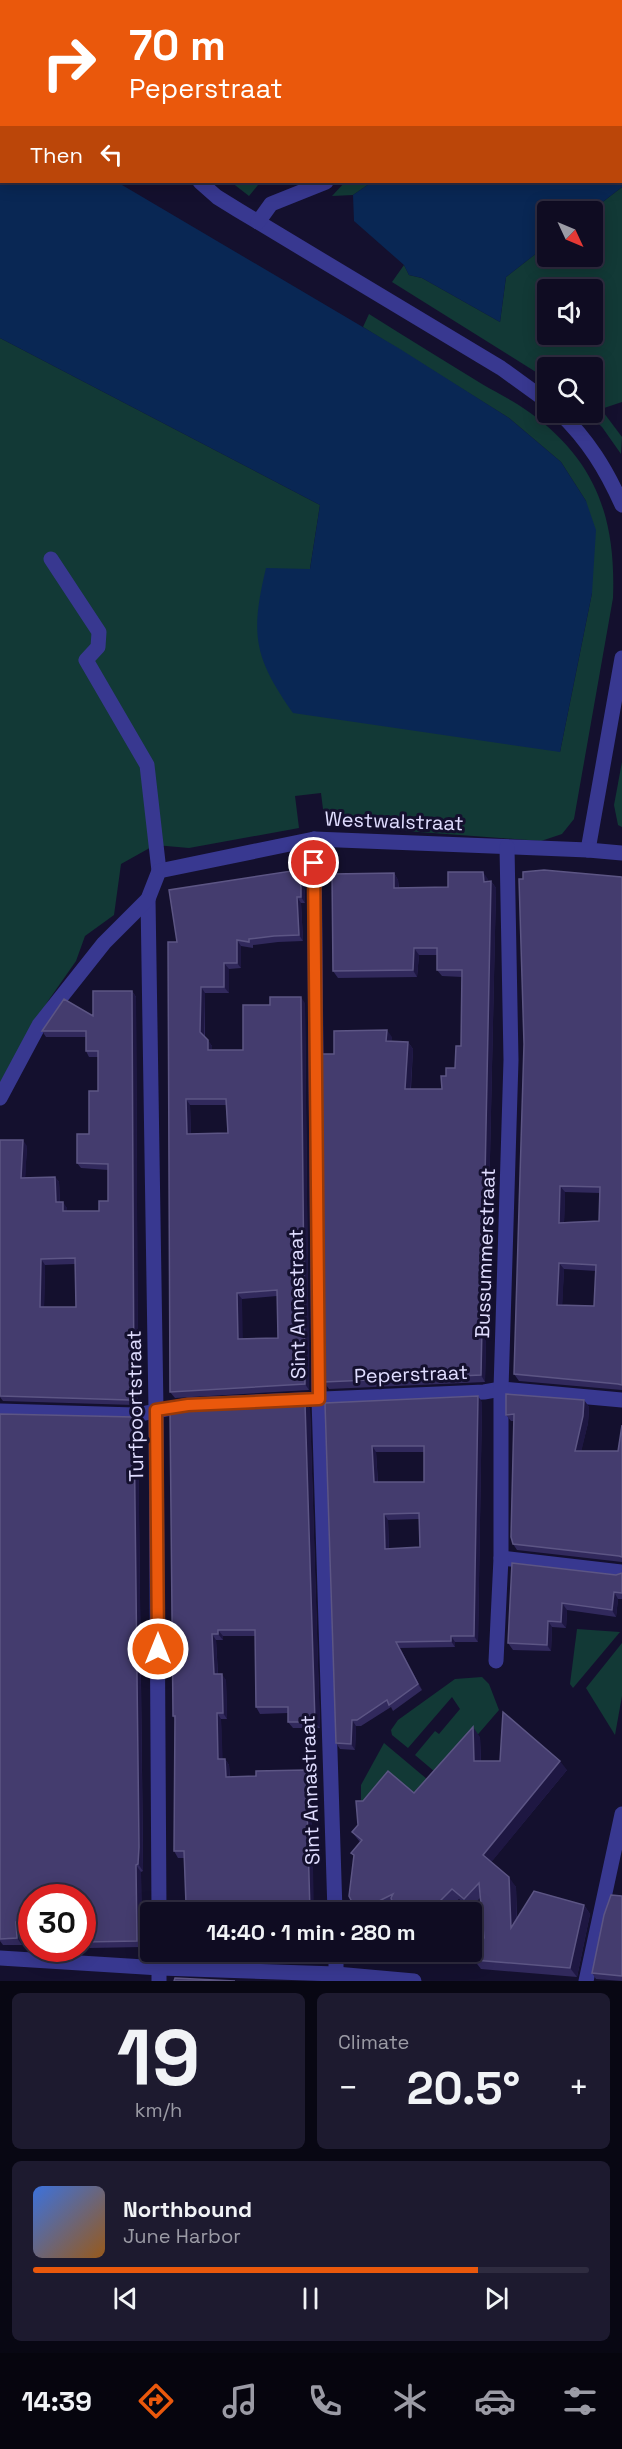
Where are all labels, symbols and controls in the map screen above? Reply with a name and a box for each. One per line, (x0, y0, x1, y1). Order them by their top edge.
text: 70 m (129, 19, 226, 72)
icon: right (30, 24, 108, 102)
text: Peperstraat (129, 71, 283, 106)
icon: left (95, 138, 128, 171)
text: Then (30, 141, 83, 169)
north arrow (537, 201, 603, 267)
map controls (537, 201, 603, 423)
button: sound (537, 279, 603, 345)
button: search (537, 357, 603, 423)
street label: Westwalstraat (324, 806, 464, 836)
pin (288, 837, 339, 888)
icon: arrive (297, 846, 330, 879)
street label: Bussummerstraat (469, 1167, 501, 1339)
street label: Sint Annastraat (283, 1229, 311, 1379)
street label: Turfpoortstraat (121, 1330, 149, 1482)
street label: Peperstraat (354, 1359, 468, 1389)
position arrow (126, 1617, 190, 1681)
street label: Sint Annastraat (294, 1715, 326, 1865)
speed limit sign: 30 (18, 1884, 96, 1962)
text: 14:40 · 1 min · 280 m (206, 1918, 416, 1946)
text: 19 (117, 2008, 200, 2108)
text: Climate (338, 2029, 409, 2055)
text: 20.5° (407, 2060, 520, 2117)
text: − (338, 2067, 358, 2109)
text: + (569, 2067, 589, 2109)
text: km/h (135, 2097, 182, 2123)
text: Northbound (123, 2195, 252, 2223)
text: June Harbor (123, 2223, 241, 2249)
icon: previous (109, 2282, 142, 2315)
icon: pause (294, 2282, 327, 2315)
icon: next (480, 2282, 513, 2315)
icon: directions (135, 2380, 177, 2422)
icon: music (219, 2380, 261, 2422)
icon: phone (304, 2380, 346, 2422)
icon: climate (389, 2380, 431, 2422)
icon: car (474, 2380, 516, 2422)
icon: filters (559, 2380, 601, 2422)
text: 14:39 (21, 2384, 92, 2419)

